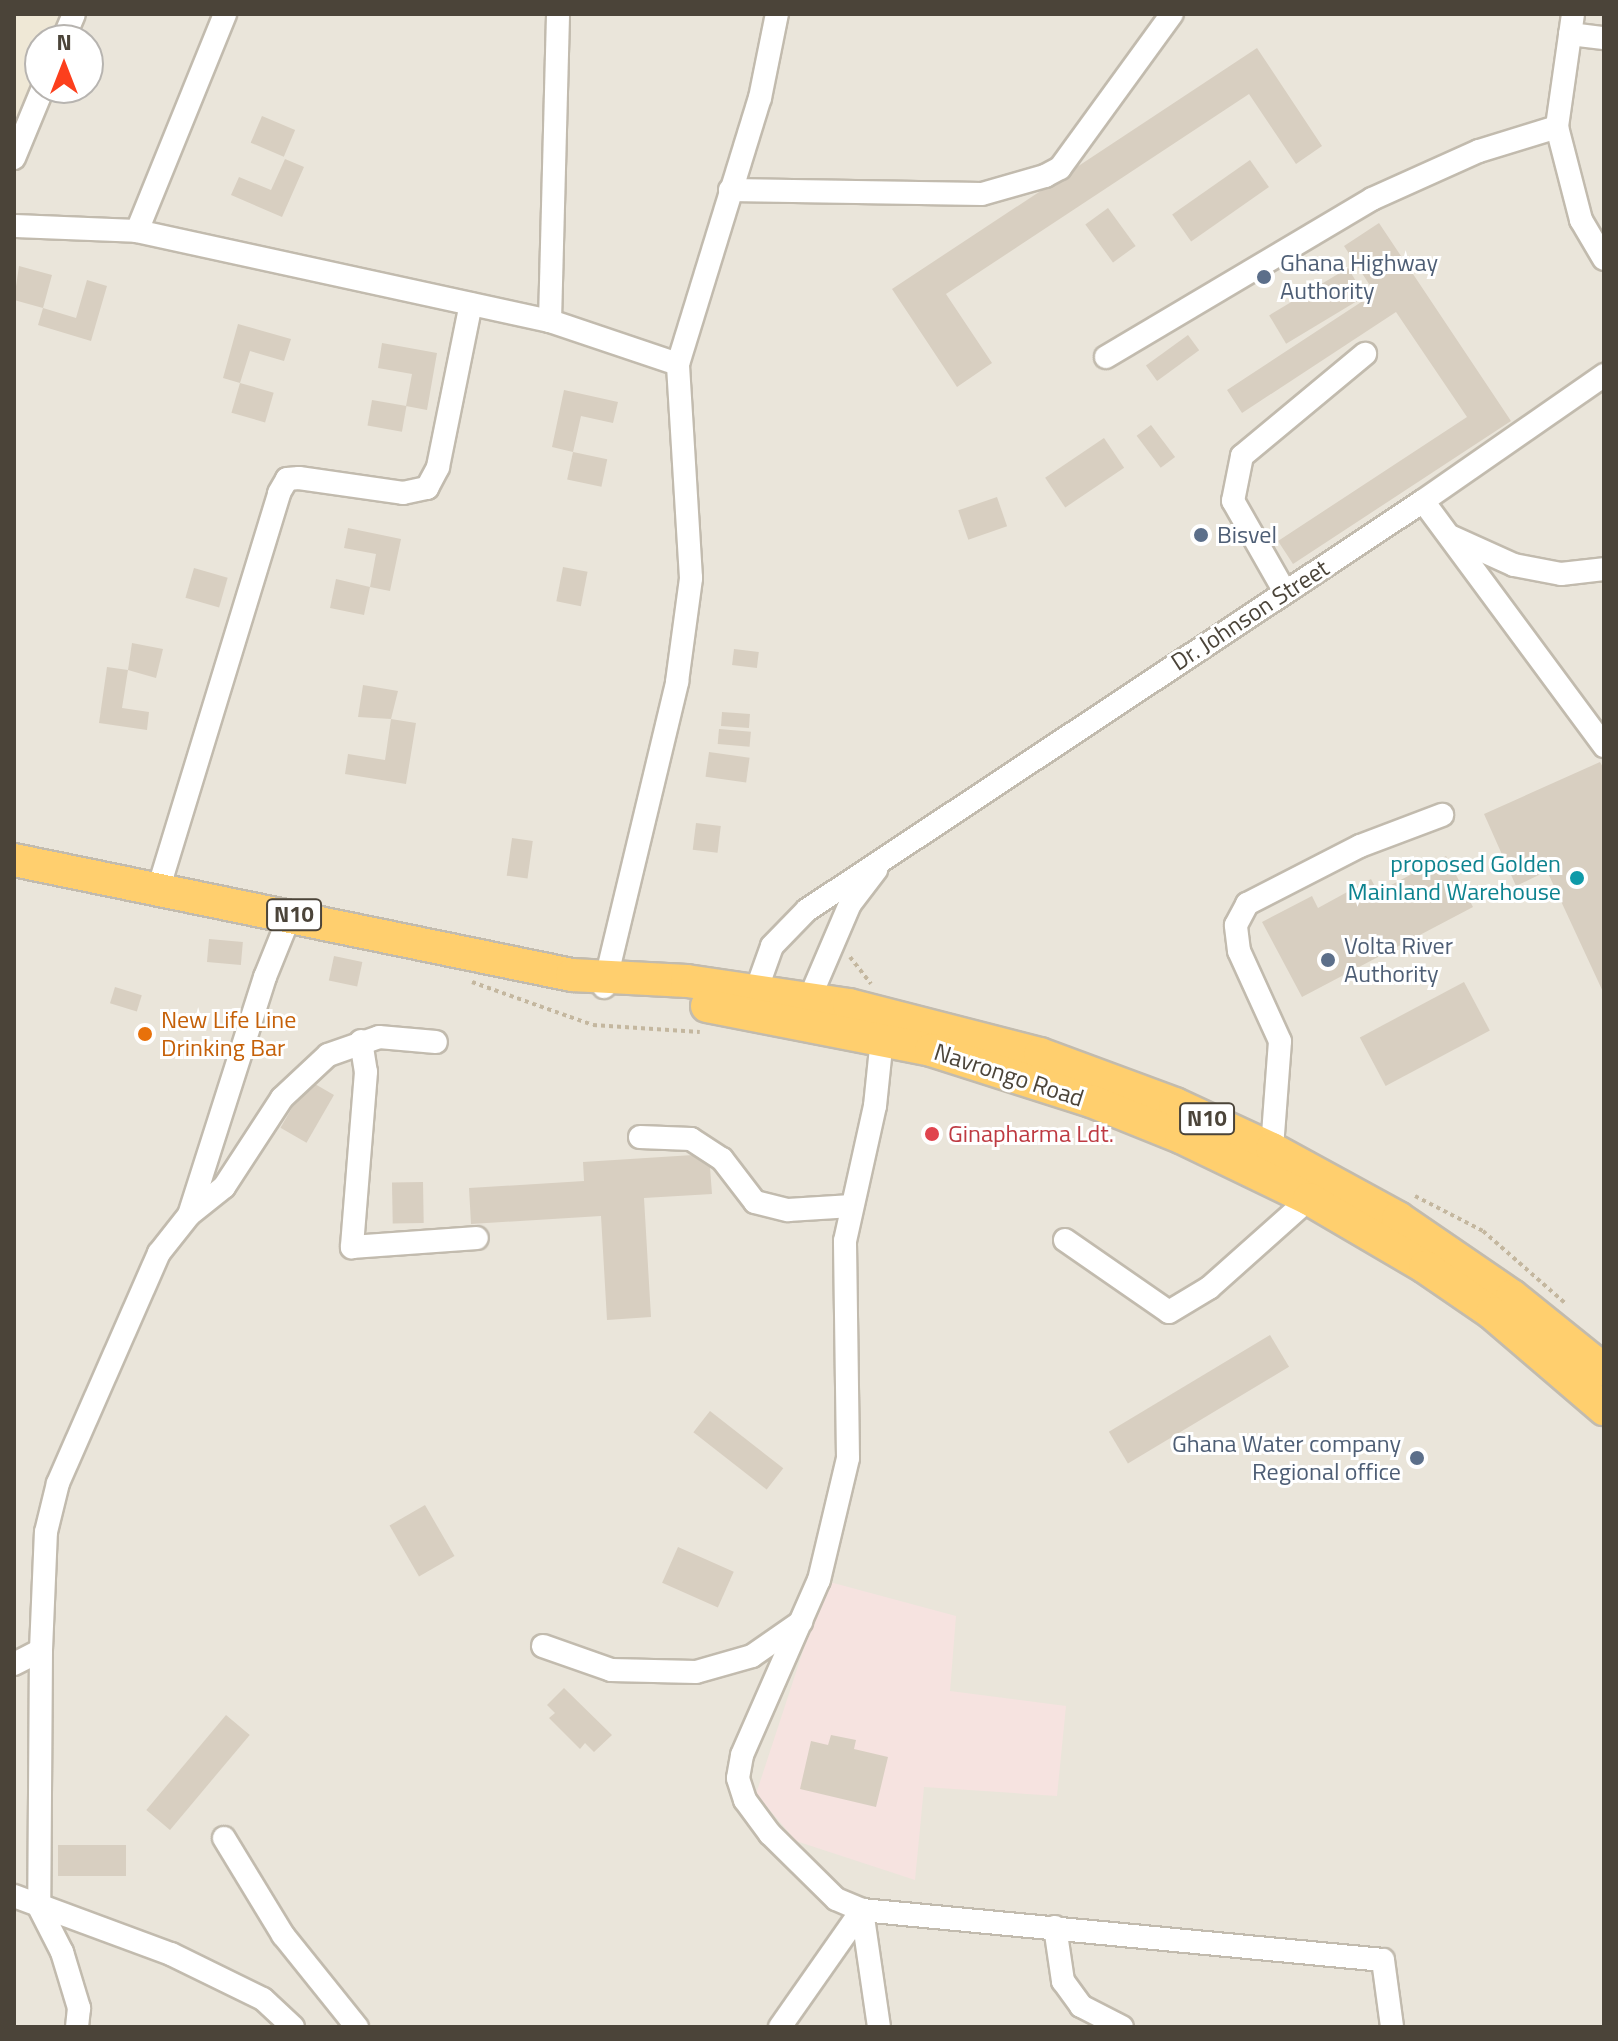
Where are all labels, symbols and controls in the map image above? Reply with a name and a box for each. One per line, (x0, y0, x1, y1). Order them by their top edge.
north arrow (24, 24, 104, 104)
text: N (56, 25, 72, 59)
place label: Ghana Highway Authority (1280, 249, 1438, 305)
marker: Ghana Highway Authority (1255, 268, 1273, 286)
place label: Bisvel (1217, 521, 1277, 549)
marker: Bisvel (1192, 526, 1210, 544)
street label: Dr. Johnson Street (1166, 553, 1334, 677)
place label: proposed Golden Mainland Warehouse (1348, 850, 1561, 906)
marker: proposed Golden Mainland Warehouse (1568, 869, 1586, 887)
road number: N10 (266, 897, 322, 933)
place label: Volta River Authority (1344, 932, 1453, 988)
marker: Volta River Authority (1319, 951, 1337, 969)
place label: New Life Line Drinking Bar (161, 1006, 296, 1062)
marker: New Life Line Drinking Bar (136, 1025, 154, 1043)
street label: Navrongo Road (931, 1037, 1087, 1113)
road number: N10 (1179, 1101, 1235, 1137)
place label: Ginapharma Ldt. (948, 1120, 1114, 1148)
marker: Ginapharma Ldt. (923, 1125, 941, 1143)
place label: Ghana Water company Regional office (1172, 1430, 1401, 1486)
marker: Ghana Water company Regional office (1408, 1449, 1426, 1467)

